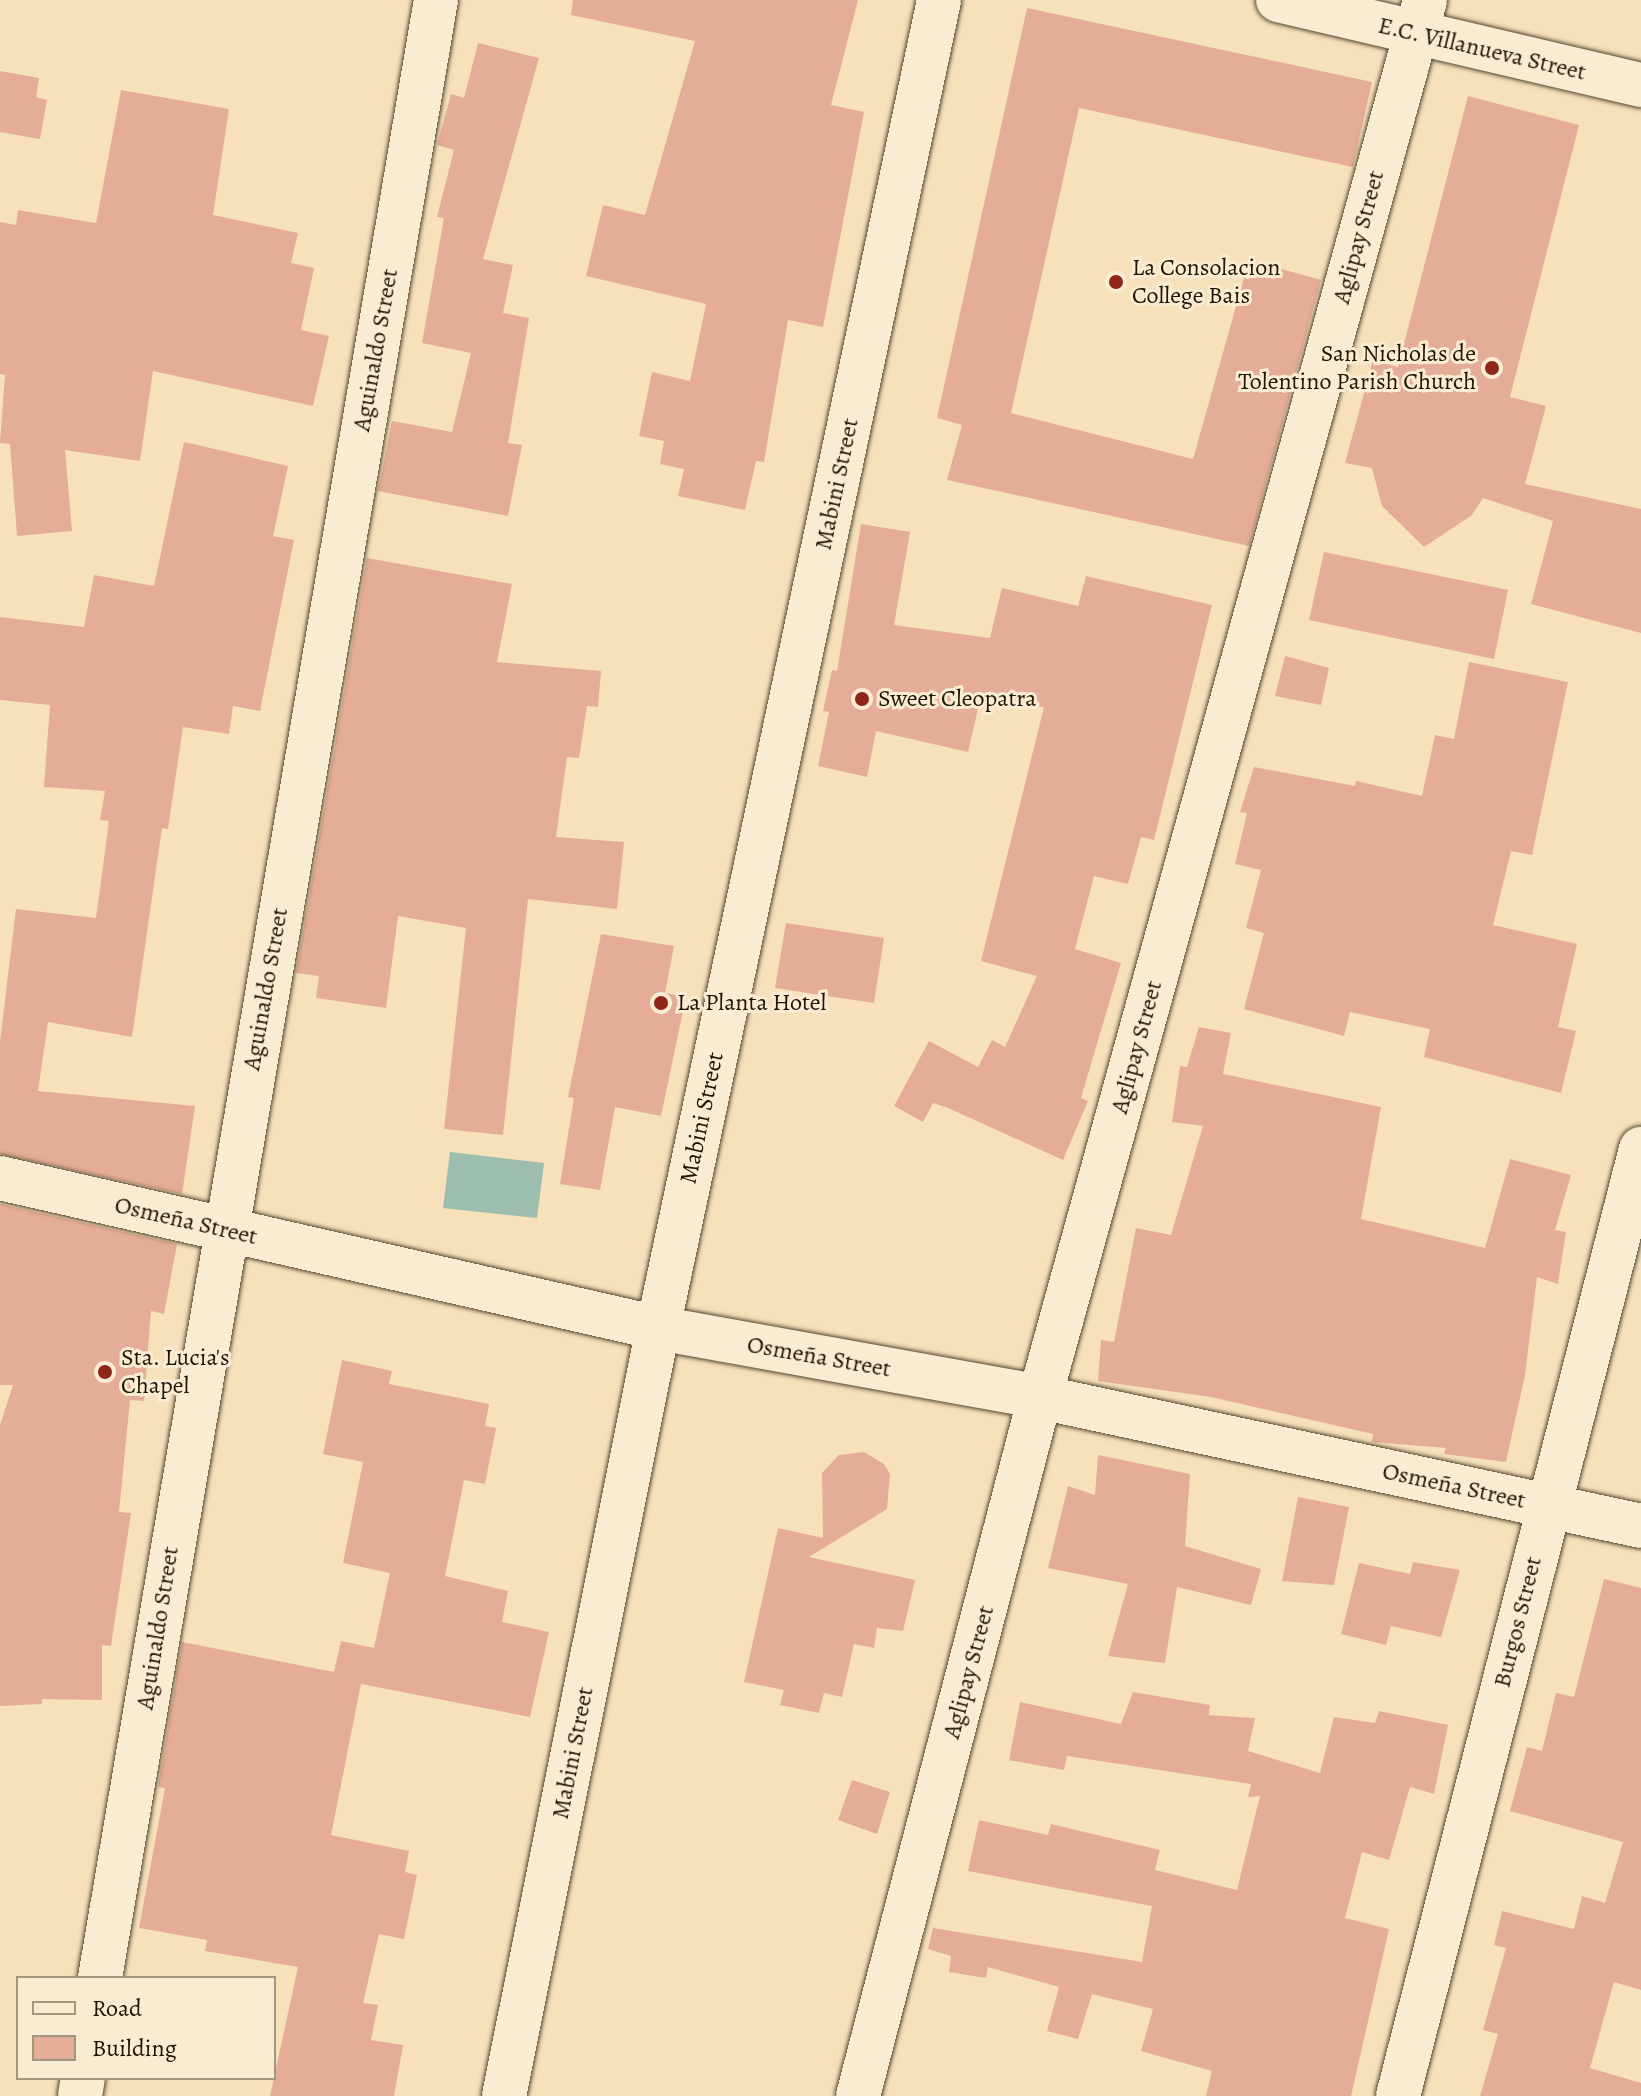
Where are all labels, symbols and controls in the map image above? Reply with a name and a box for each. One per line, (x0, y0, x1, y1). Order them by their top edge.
street label: E.C. Villanueva Street (1375, 11, 1589, 87)
street label: Aglipay Street (1327, 167, 1391, 307)
place label: La Consolacion College Bais (1132, 254, 1280, 310)
street label: Aguinaldo Street (348, 266, 404, 434)
marker: La Consolacion College Bais (1107, 273, 1125, 291)
place label: San Nicholas de Tolentino Parish Church (1238, 340, 1476, 396)
marker: San Nicholas de Tolentino Parish Church (1483, 359, 1501, 377)
street label: Mabini Street (809, 416, 865, 552)
place label: Sweet Cleopatra (878, 685, 1036, 713)
marker: Sweet Cleopatra (853, 690, 871, 708)
street label: Aguinaldo Street (238, 905, 294, 1073)
street label: Aglipay Street (1105, 977, 1169, 1117)
place label: La Planta Hotel (677, 989, 826, 1017)
marker: La Planta Hotel (652, 994, 670, 1012)
street label: Mabini Street (674, 1050, 730, 1186)
street label: Osmeña Street (112, 1191, 260, 1251)
street label: Osmeña Street (745, 1330, 893, 1384)
place label: Sta. Lucia's Chapel (121, 1344, 230, 1400)
marker: Sta. Lucia's Chapel (96, 1363, 114, 1381)
street label: Osmeña Street (1380, 1457, 1528, 1515)
street label: Aguinaldo Street (131, 1544, 185, 1712)
street label: Burgos Street (1488, 1554, 1548, 1690)
street label: Aglipay Street (937, 1602, 1001, 1742)
street label: Mabini Street (546, 1685, 600, 1821)
legend (16, 1976, 276, 2080)
text: Road (92, 1992, 142, 2024)
text: Building (92, 2032, 177, 2064)

